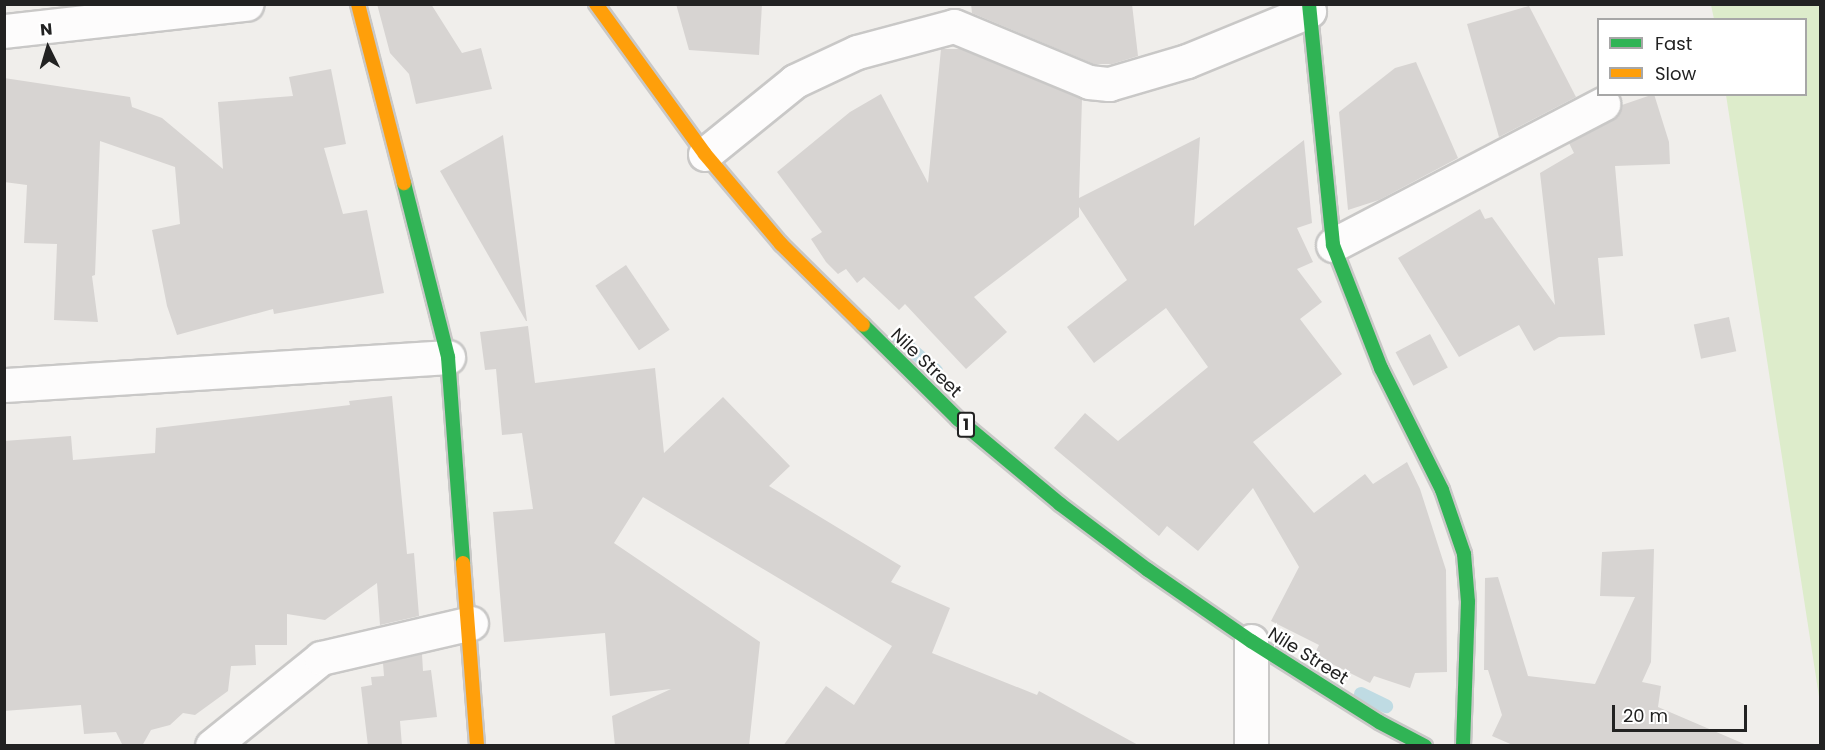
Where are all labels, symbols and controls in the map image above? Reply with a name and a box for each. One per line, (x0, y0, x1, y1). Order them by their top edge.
north arrow (18, 18, 78, 78)
text: N (39, 18, 53, 42)
legend (1597, 18, 1807, 96)
text: Fast (1655, 31, 1692, 56)
text: Slow (1655, 61, 1696, 86)
street label: Nile Street (886, 324, 966, 402)
road number: 1 (956, 412, 976, 438)
street label: Nile Street (1264, 623, 1352, 689)
scale bar (1615, 693, 1750, 731)
text: 20 m (1623, 703, 1668, 728)

